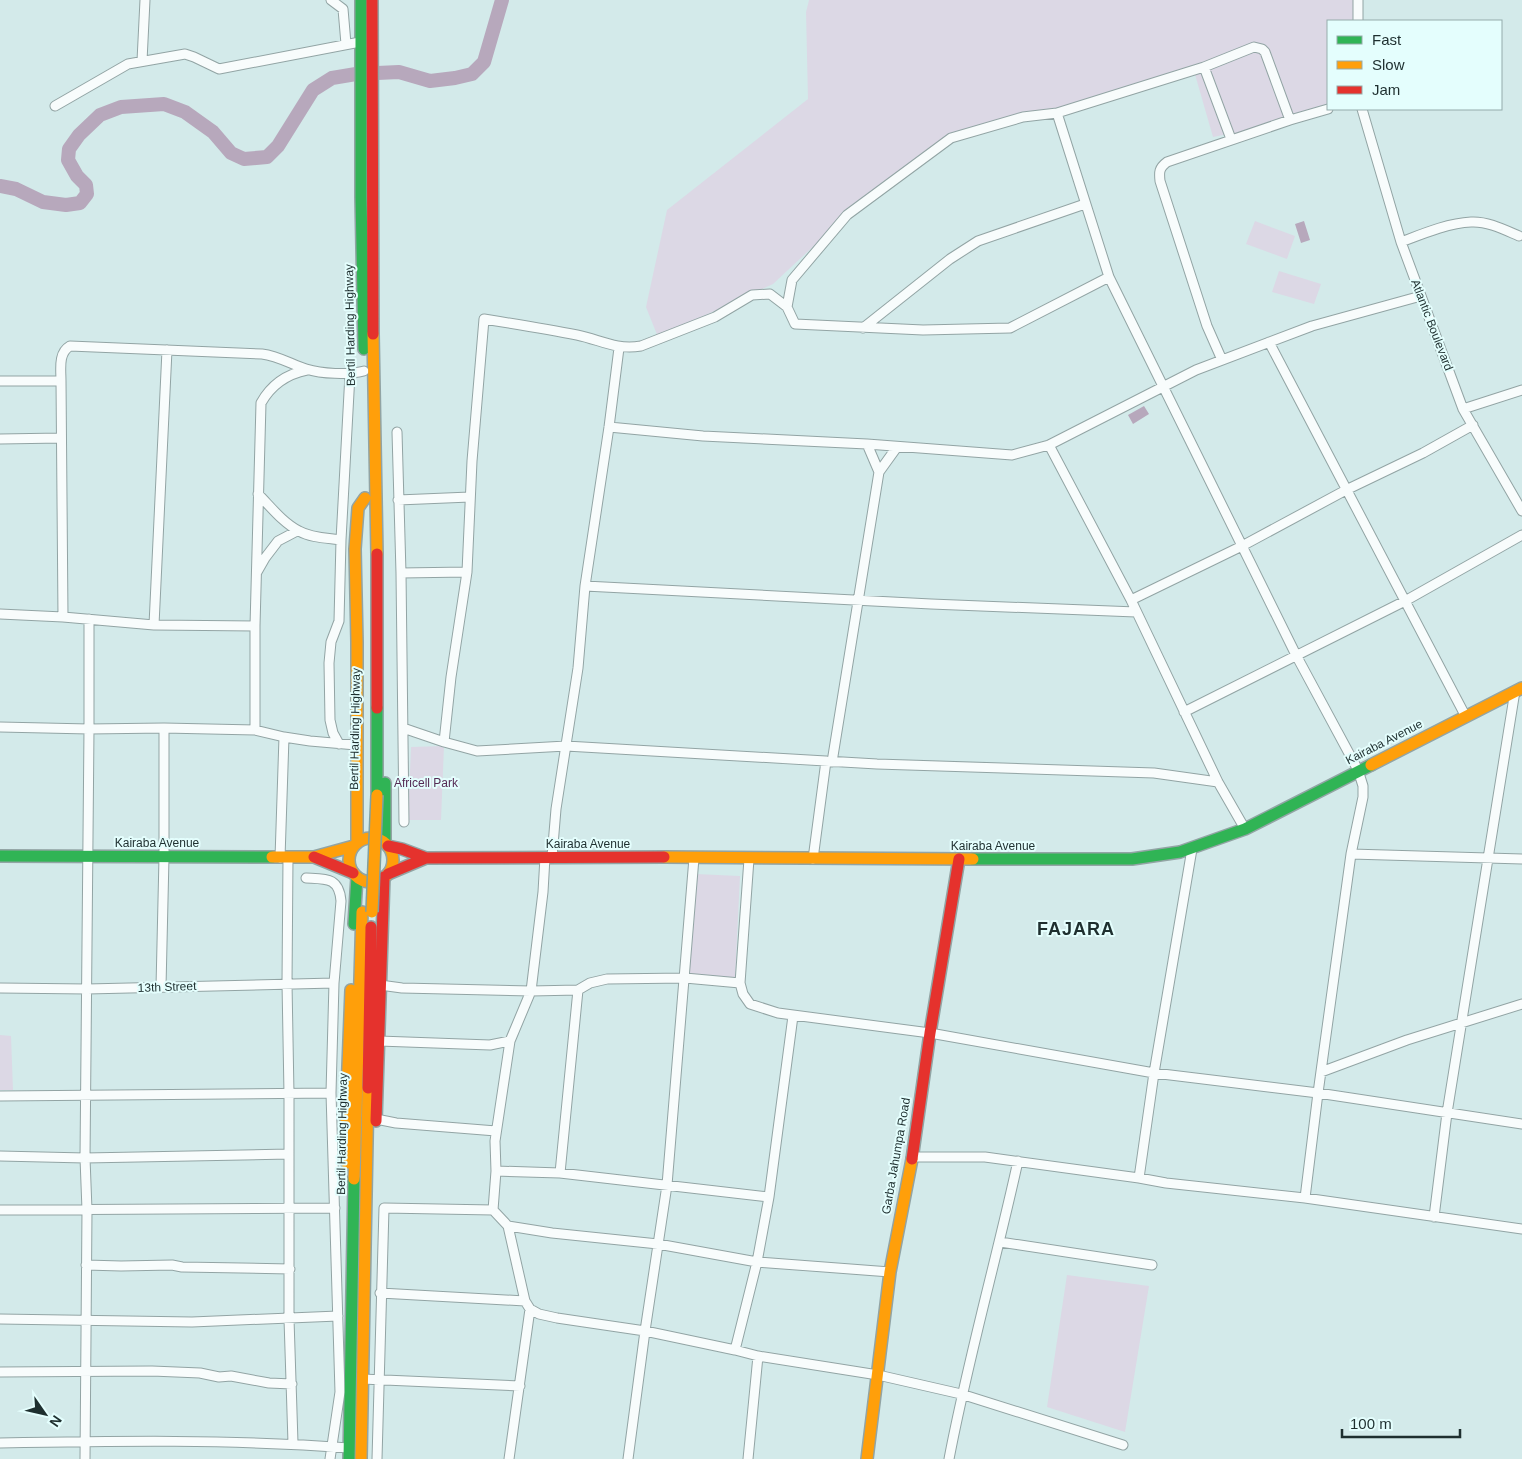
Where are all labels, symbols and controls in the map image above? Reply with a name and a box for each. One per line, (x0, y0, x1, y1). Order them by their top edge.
legend (1327, 20, 1502, 110)
text: Fast (1372, 31, 1402, 48)
text: Slow (1372, 56, 1405, 73)
text: Jam (1372, 81, 1400, 98)
street label: Bertil Harding Highway (342, 264, 358, 386)
street label: Atlantic Boulevard (1408, 277, 1456, 373)
street label: Bertil Harding Highway (347, 668, 363, 790)
street label: Kairaba Avenue (1343, 716, 1425, 767)
park label: Africell Park (394, 776, 459, 790)
street label: Kairaba Avenue (115, 836, 200, 850)
street label: Kairaba Avenue (546, 837, 631, 851)
street label: Kairaba Avenue (951, 839, 1036, 853)
district label: FAJARA (1037, 919, 1115, 939)
street label: 13th Street (137, 979, 197, 995)
street label: Bertil Harding Highway (334, 1073, 350, 1195)
street label: Garba Jahumpa Road (879, 1097, 913, 1215)
north arrow (20, 1389, 70, 1439)
scale bar (1342, 1406, 1460, 1438)
text: N (46, 1413, 65, 1430)
text: 100 m (1350, 1415, 1392, 1432)

